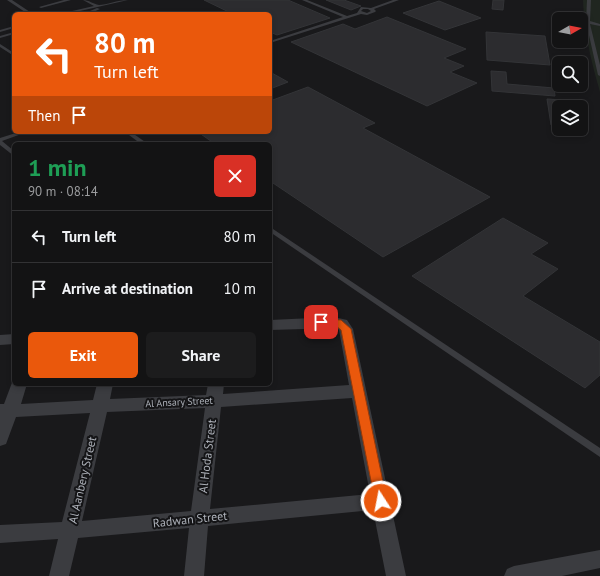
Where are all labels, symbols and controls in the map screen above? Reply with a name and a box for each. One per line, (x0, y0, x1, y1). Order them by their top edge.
north arrow (552, 12, 588, 48)
map controls (552, 12, 588, 136)
text: 80 m (94, 24, 155, 61)
icon: left (28, 28, 80, 80)
button: search (552, 56, 588, 92)
text: Turn left (94, 60, 159, 83)
button: layers (552, 100, 588, 136)
icon: arrive (68, 104, 90, 126)
text: Then (28, 106, 60, 125)
text: 1 min (28, 152, 87, 183)
button: close (214, 155, 256, 197)
text: 90 m · 08:14 (28, 183, 98, 200)
icon: left (28, 226, 50, 248)
text: Turn left (62, 227, 116, 246)
text: 80 m (223, 227, 256, 246)
icon: arrive (28, 278, 50, 300)
text: Arrive at destination (62, 279, 193, 298)
text: 10 m (223, 279, 256, 298)
pin (304, 305, 338, 339)
icon: arrive (310, 311, 332, 333)
button: Exit (28, 332, 138, 378)
button: Share (146, 332, 256, 378)
street label: Al Ansary Street (145, 394, 214, 410)
street label: Al Hoda Street (195, 418, 219, 494)
street label: Al Aanbery Street (65, 435, 99, 525)
position arrow (360, 480, 402, 522)
street label: Radwan Street (152, 508, 228, 530)

